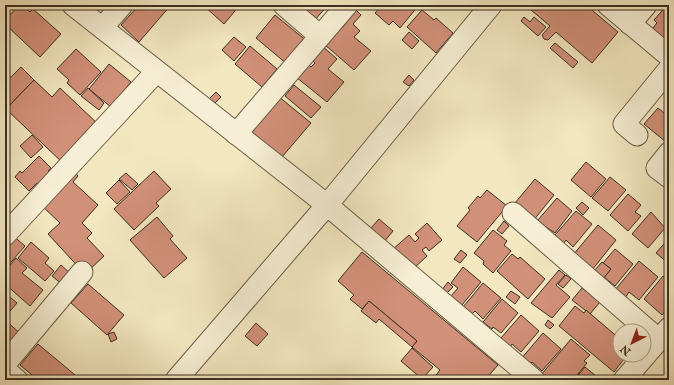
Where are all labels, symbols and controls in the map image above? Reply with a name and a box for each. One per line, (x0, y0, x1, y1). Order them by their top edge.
north arrow (612, 323, 652, 363)
text: N (617, 341, 635, 359)

